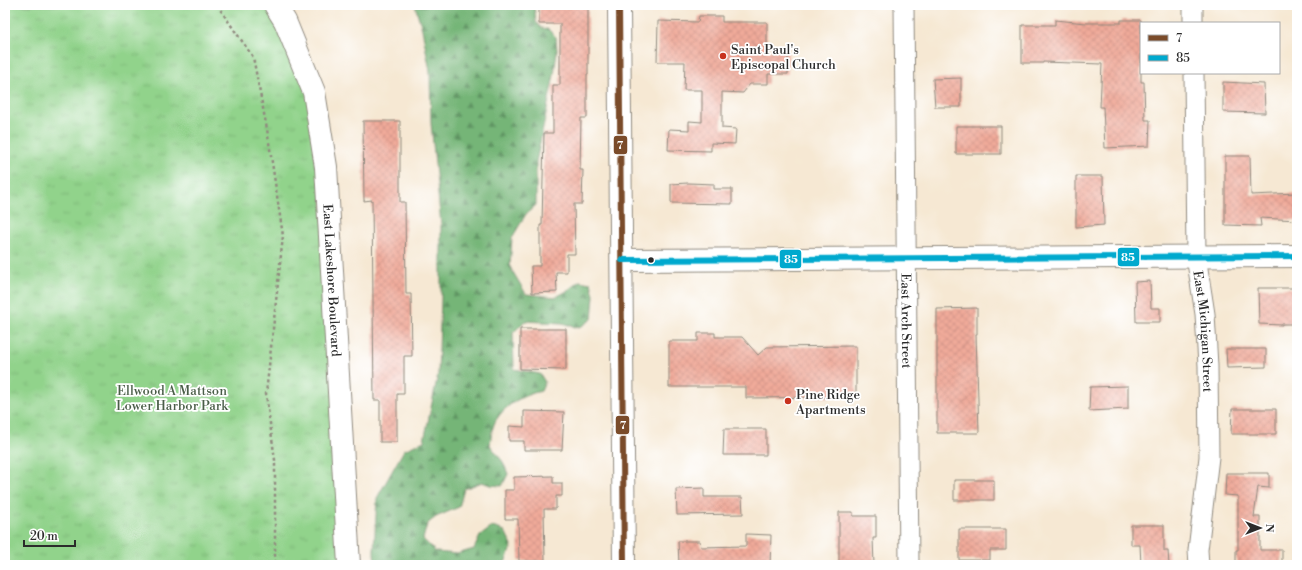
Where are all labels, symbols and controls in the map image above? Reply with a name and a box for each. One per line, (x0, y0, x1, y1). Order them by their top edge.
legend (1140, 22, 1280, 74)
text: 7 (1176, 31, 1182, 46)
place label: Saint Paul's Episcopal Church (731, 42, 836, 73)
marker: Saint Paul's Episcopal Church (718, 51, 728, 61)
text: 85 (1176, 51, 1190, 66)
line badge: 7 (613, 135, 628, 155)
text: 7 (617, 139, 624, 153)
street label: East Lakeshore Boulevard (319, 204, 344, 358)
line badge: 85 (1117, 247, 1140, 267)
line badge: 85 (779, 249, 802, 269)
text: 85 (1121, 251, 1135, 265)
text: 85 (784, 253, 798, 267)
unlabelled marker (646, 255, 656, 265)
street label: East Michigan Street (1189, 270, 1215, 393)
street label: East Arch Street (897, 273, 914, 369)
park label: Ellwood A Mattson Lower Harbor Park (116, 383, 229, 414)
place label: Pine Ridge Apartments (795, 387, 866, 418)
marker: Pine Ridge Apartments (783, 396, 793, 406)
line badge: 7 (615, 415, 630, 435)
text: 7 (620, 419, 627, 433)
north arrow (1240, 508, 1280, 548)
scale bar (24, 522, 75, 548)
text: N (1262, 524, 1276, 533)
text: 20 m (30, 529, 58, 544)

